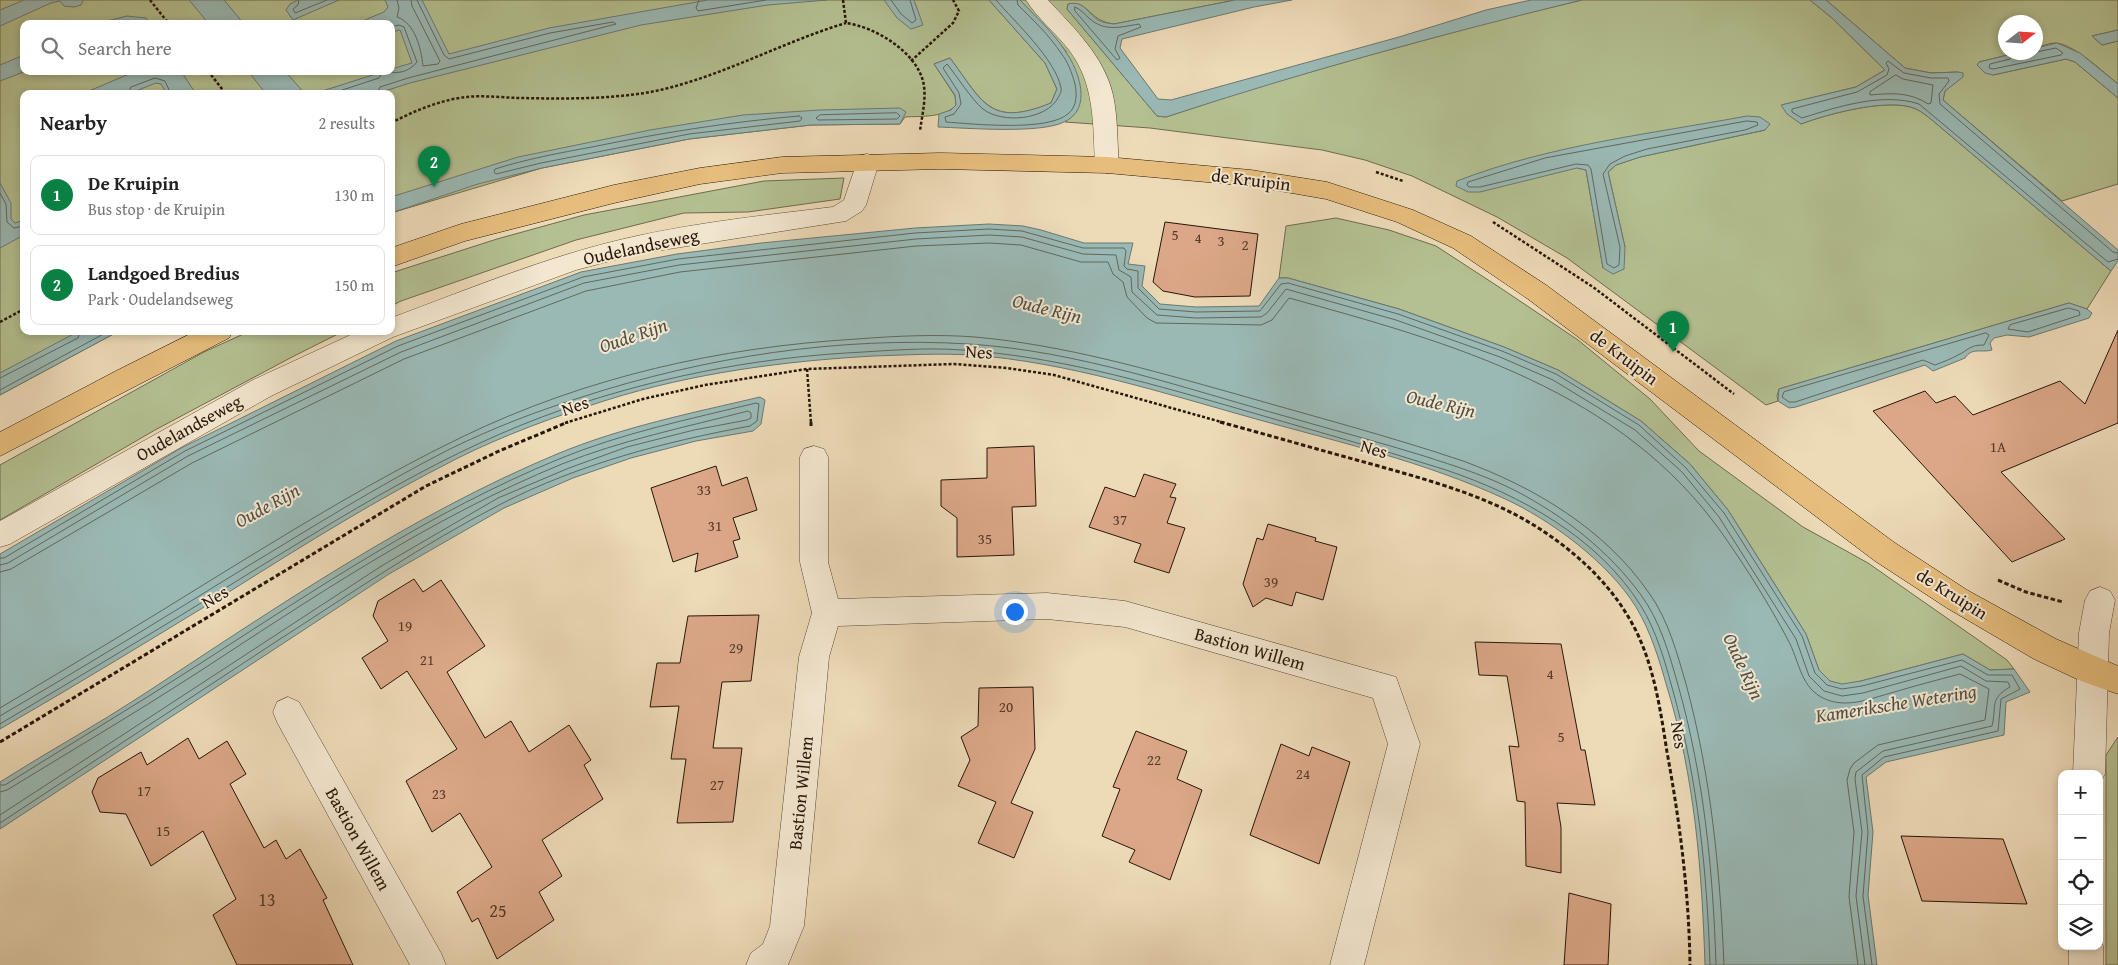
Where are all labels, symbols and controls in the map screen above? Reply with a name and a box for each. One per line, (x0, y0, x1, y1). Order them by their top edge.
north arrow (1998, 15, 2043, 60)
search box (20, 20, 395, 75)
icon: search (38, 34, 66, 62)
text: Search here (78, 34, 172, 62)
text: Nearby (40, 107, 107, 138)
text: 2 results (318, 111, 375, 135)
pin: 2 (418, 146, 450, 187)
street label: de Kruipin (1210, 161, 1292, 198)
text: De Kruipin (88, 169, 179, 197)
text: 1 (53, 183, 61, 207)
text: 130 m (334, 183, 374, 207)
text: Bus stop · de Kruipin (88, 197, 225, 221)
street label: Oudelandseweg (581, 221, 701, 272)
house number: 5 (1171, 224, 1179, 245)
house number: 4 (1194, 227, 1202, 248)
house number: 3 (1217, 230, 1225, 251)
house number: 2 (1241, 234, 1249, 255)
text: Landgoed Bredius (88, 259, 240, 287)
text: 2 (53, 273, 61, 297)
text: 150 m (334, 273, 374, 297)
water label: Oude Rijn (1009, 286, 1085, 330)
text: Park · Oudelandseweg (88, 287, 233, 311)
water label: Oude Rijn (595, 310, 671, 360)
pin: 1 (1657, 311, 1689, 352)
street label: de Kruipin (1584, 322, 1664, 391)
street label: Nes (965, 337, 993, 366)
water label: Oude Rijn (1404, 381, 1479, 425)
street label: Oudelandseweg (131, 387, 247, 468)
street label: Nes (558, 388, 592, 423)
street label: Nes (1357, 432, 1391, 465)
house number: 1A (1990, 436, 2006, 457)
water label: Oude Rijn (229, 476, 305, 534)
house number: 33 (697, 479, 711, 500)
house number: 37 (1113, 509, 1127, 530)
house number: 31 (708, 515, 722, 536)
house number: 35 (978, 528, 992, 549)
street label: de Kruipin (1911, 561, 1993, 626)
house number: 39 (1264, 571, 1278, 592)
street label: Nes (196, 578, 233, 615)
your location (1002, 599, 1028, 625)
house number: 19 (398, 615, 412, 636)
street label: Bastion Willem (1192, 620, 1309, 677)
water label: Oude Rijn (1716, 628, 1772, 704)
house number: 29 (729, 637, 743, 658)
house number: 21 (420, 649, 434, 670)
house number: 4 (1546, 663, 1554, 684)
water label: Kameriksche Wetering (1813, 676, 1979, 730)
house number: 20 (999, 696, 1013, 717)
street label: Nes (1664, 719, 1695, 751)
house number: 5 (1557, 726, 1565, 747)
street label: Bastion Willem (781, 734, 820, 851)
house number: 22 (1147, 749, 1161, 770)
house number: 24 (1296, 763, 1310, 784)
map controls (2058, 770, 2103, 950)
button: + (2058, 770, 2103, 815)
house number: 27 (710, 774, 724, 795)
house number: 17 (137, 780, 151, 801)
street label: Bastion Willem (319, 782, 398, 895)
house number: 23 (432, 783, 446, 804)
button: − (2058, 815, 2103, 860)
house number: 15 (156, 820, 170, 841)
button: locate (2058, 860, 2103, 905)
house number: 13 (258, 886, 276, 913)
house number: 25 (489, 897, 507, 924)
button: layers (2058, 905, 2103, 950)

